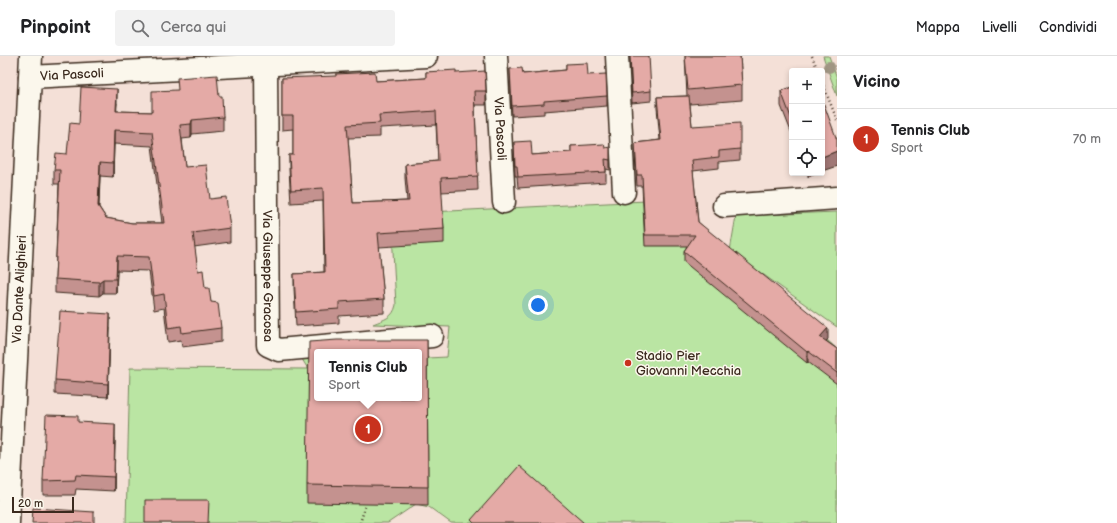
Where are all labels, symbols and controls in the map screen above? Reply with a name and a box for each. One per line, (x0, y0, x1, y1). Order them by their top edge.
search box (115, 10, 395, 46)
text: Pinpoint (20, 16, 91, 39)
icon: search (129, 17, 151, 39)
text: Cerca qui (161, 18, 226, 37)
text: Mappa (916, 19, 960, 36)
text: Livelli (982, 19, 1017, 36)
text: Condividi (1039, 19, 1097, 36)
street label: Via Pascoli (40, 65, 104, 84)
map controls (789, 68, 825, 176)
button: + (789, 68, 825, 104)
text: Vicino (853, 72, 900, 92)
street label: Via Pascoli (490, 97, 510, 161)
button: − (789, 104, 825, 140)
text: Tennis Club (891, 121, 970, 140)
text: 1 (863, 131, 869, 147)
text: 70 m (1073, 131, 1101, 147)
button: locate (789, 140, 825, 176)
text: Sport (891, 140, 923, 156)
street label: Via Giuseppe Gracosa (259, 210, 276, 342)
street label: Via Dante Alighieri (9, 235, 30, 344)
your location (528, 295, 548, 315)
place label: Stadio Pier Giovanni Mecchia (636, 348, 741, 379)
popup (314, 349, 422, 401)
text: Tennis Club (328, 358, 408, 377)
marker: Stadio Pier Giovanni Mecchia (623, 358, 633, 368)
text: Sport (328, 377, 360, 393)
pin: 1 (355, 414, 381, 444)
scale bar (12, 495, 74, 514)
text: 20 m (18, 497, 43, 510)

